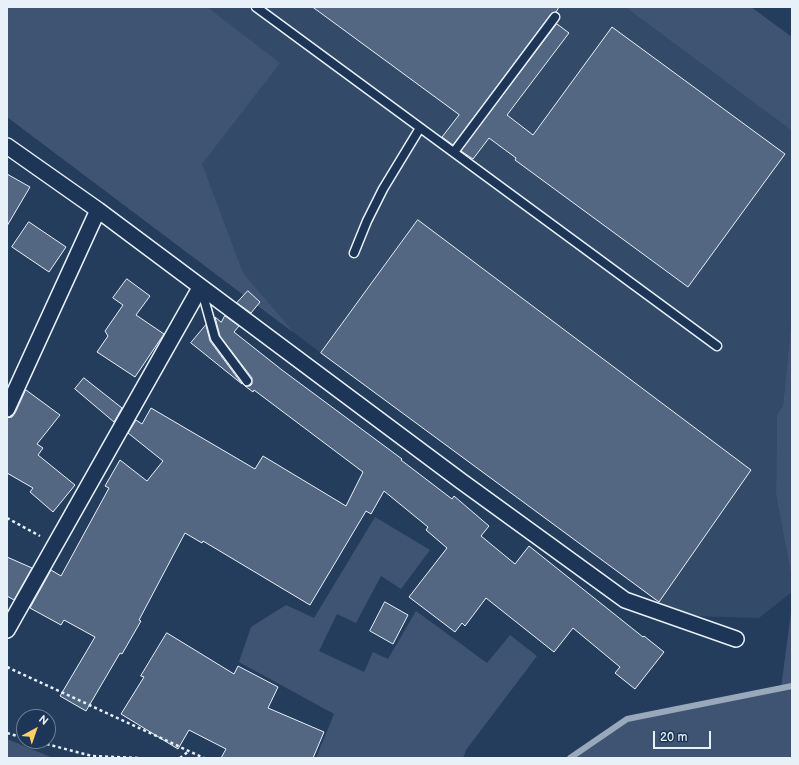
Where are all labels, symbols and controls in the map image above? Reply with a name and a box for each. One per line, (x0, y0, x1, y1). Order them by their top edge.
north arrow (16, 709, 56, 749)
text: N (36, 713, 51, 728)
scale bar (655, 723, 713, 749)
text: 20 m (660, 730, 687, 745)

